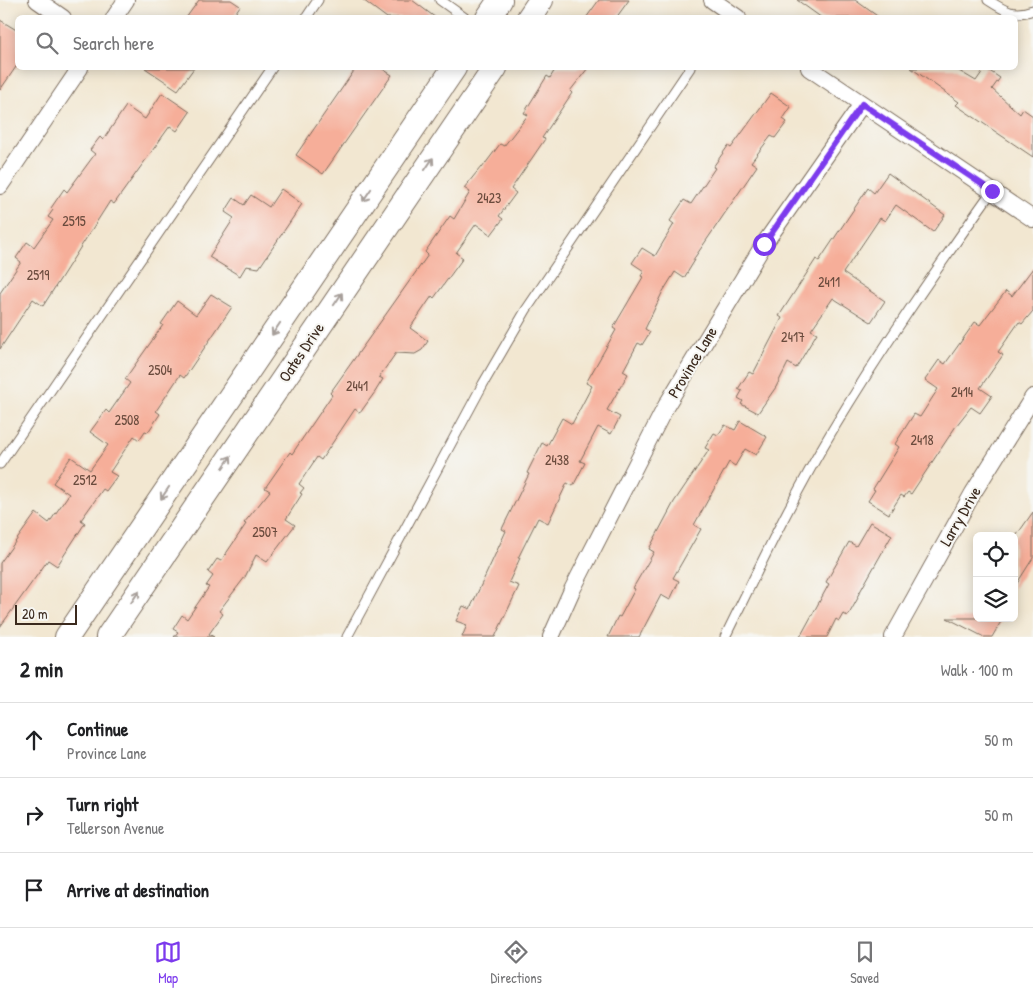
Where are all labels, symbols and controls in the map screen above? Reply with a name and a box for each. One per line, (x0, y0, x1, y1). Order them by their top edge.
search box (15, 15, 1018, 70)
icon: search (33, 29, 61, 57)
text: Search here (73, 30, 154, 56)
one-way arrow (424, 158, 434, 172)
route end (981, 180, 1004, 203)
one-way arrow (362, 187, 372, 201)
house number: 2423 (477, 188, 501, 207)
house number: 2515 (62, 211, 86, 230)
route start (753, 233, 776, 256)
house number: 2519 (27, 265, 49, 284)
house number: 2411 (818, 272, 840, 291)
one-way arrow (333, 292, 343, 306)
street label: Oates Drive (273, 318, 329, 386)
one-way arrow (271, 322, 281, 336)
street label: Province Lane (662, 322, 722, 402)
house number: 2417 (781, 327, 805, 346)
house number: 2504 (148, 360, 172, 379)
house number: 2441 (346, 376, 368, 395)
house number: 2414 (951, 382, 973, 401)
house number: 2508 (115, 410, 139, 429)
house number: 2418 (911, 430, 933, 449)
house number: 2438 (545, 450, 569, 469)
one-way arrow (222, 455, 232, 469)
house number: 2512 (73, 470, 98, 489)
street label: Larry Drive (934, 482, 986, 550)
one-way arrow (160, 485, 170, 499)
house number: 2507 (252, 522, 278, 541)
map controls (973, 532, 1018, 622)
button: locate (973, 532, 1018, 577)
button: layers (973, 577, 1018, 622)
one-way arrow (131, 590, 141, 604)
scale bar (15, 602, 78, 625)
text: 20 m (22, 604, 48, 623)
text: 2 min (20, 655, 63, 684)
text: Walk · 100 m (941, 659, 1013, 681)
text: Continue (67, 716, 128, 742)
icon: ahead (20, 726, 48, 754)
text: 50 m (985, 729, 1013, 751)
text: Province Lane (67, 742, 147, 764)
text: Turn right (67, 791, 138, 817)
icon: right (20, 801, 48, 829)
text: 50 m (985, 804, 1013, 826)
text: Tellerson Avenue (67, 817, 164, 839)
icon: arrive (20, 876, 48, 904)
text: Arrive at destination (67, 877, 209, 903)
tab: Map (154, 938, 182, 987)
tab: Directions (490, 938, 542, 987)
tab: Saved (850, 938, 879, 987)

